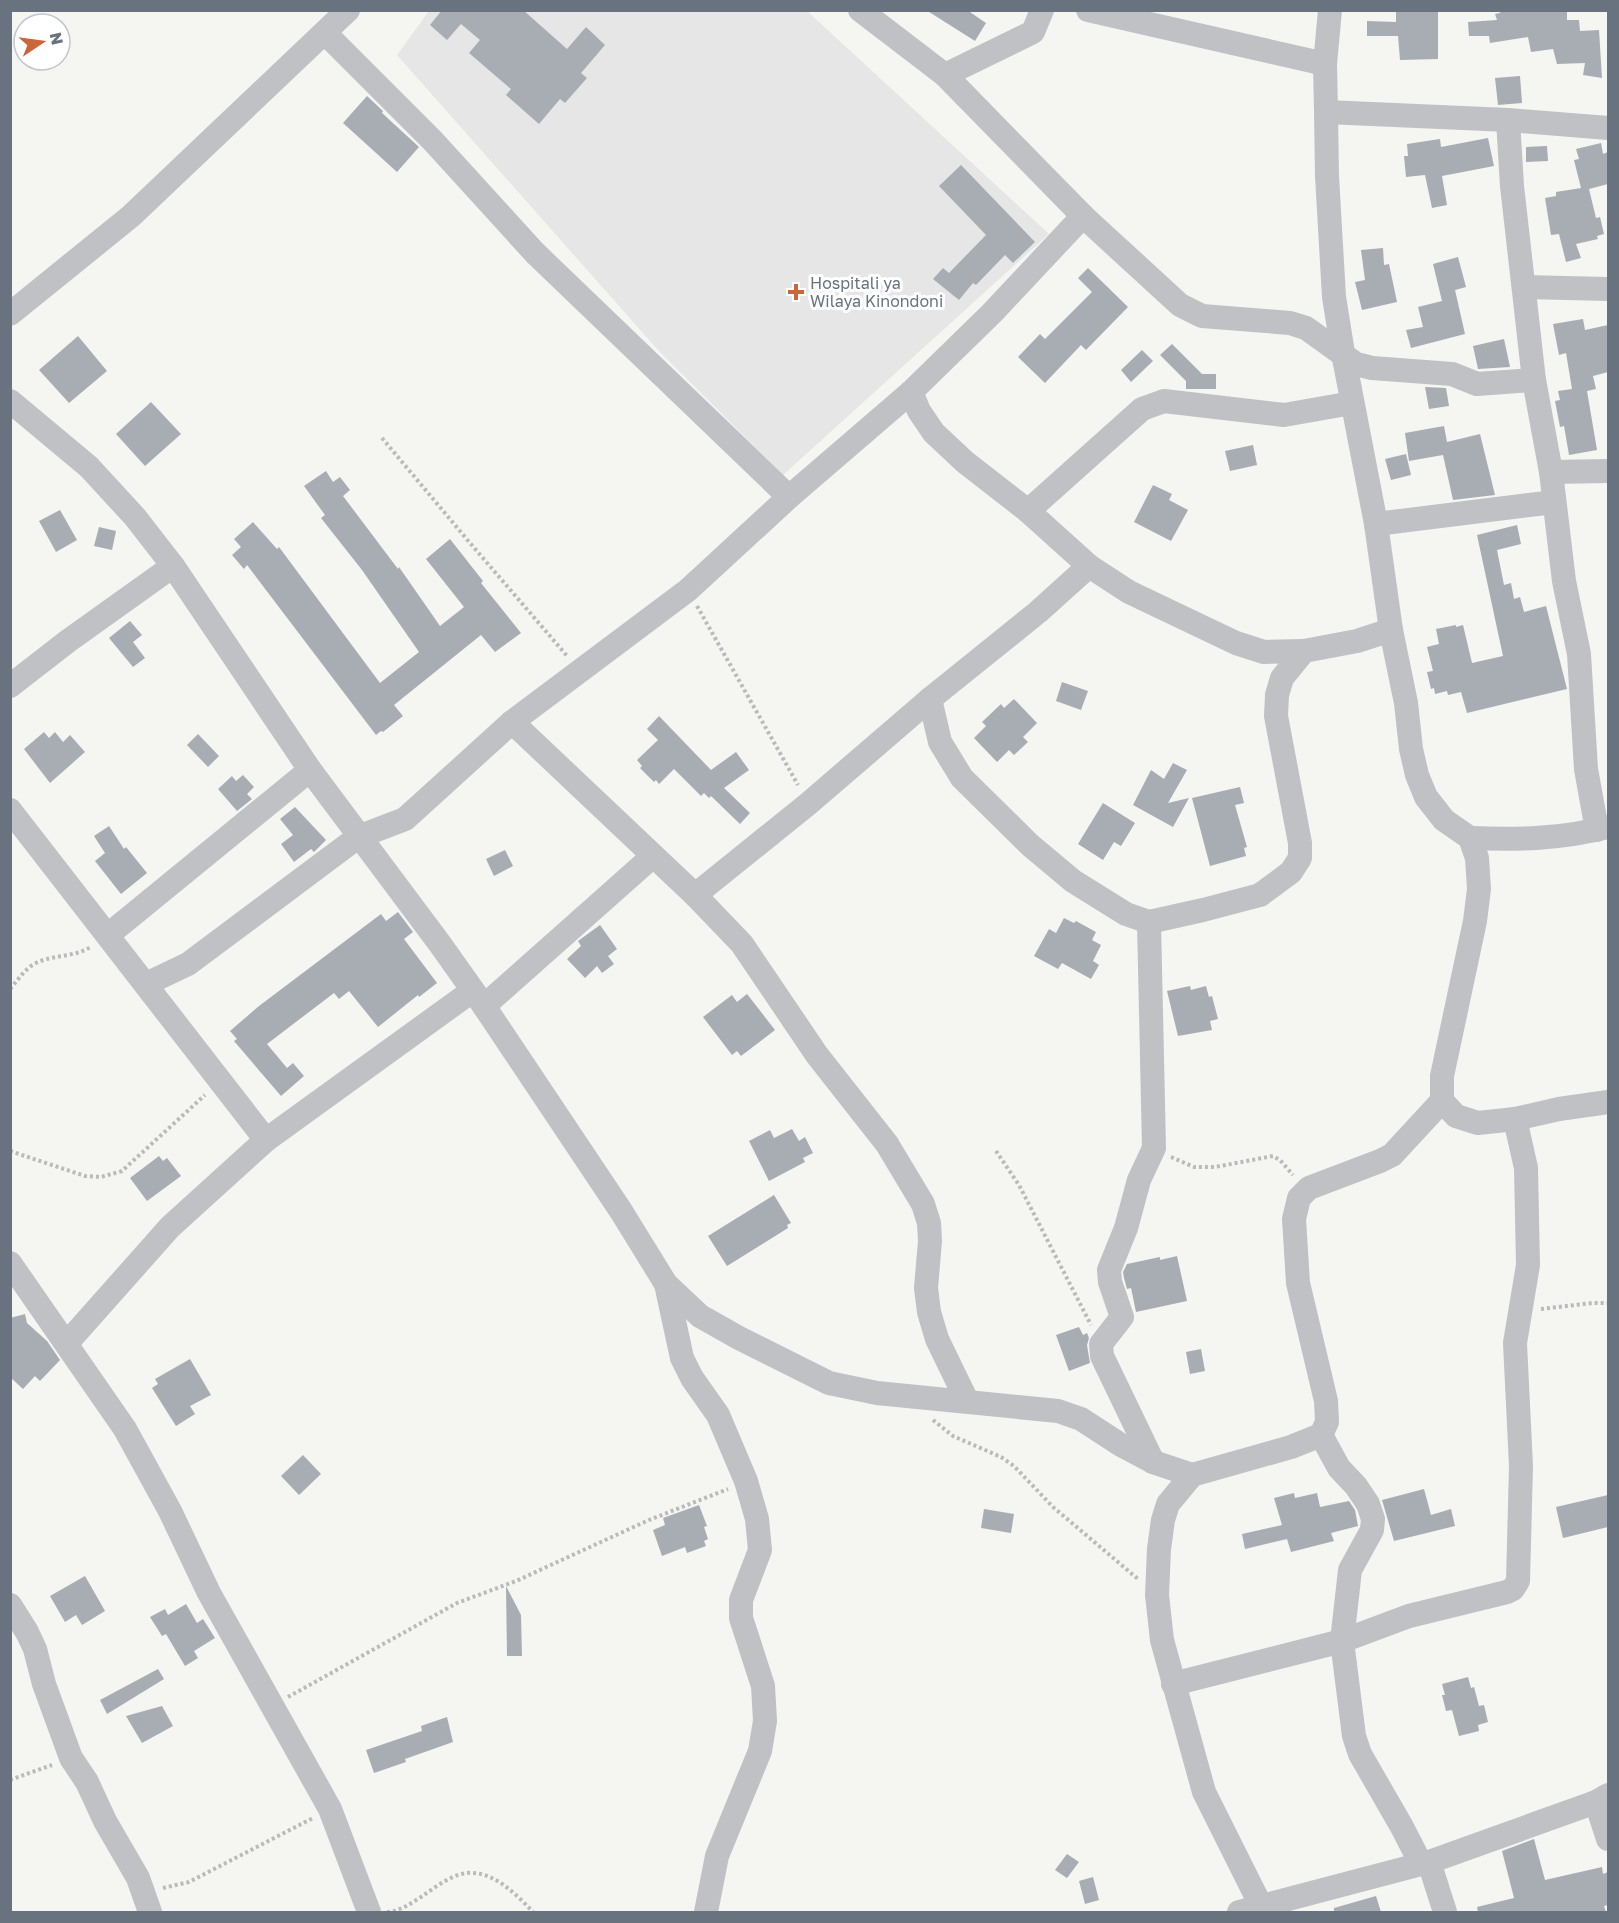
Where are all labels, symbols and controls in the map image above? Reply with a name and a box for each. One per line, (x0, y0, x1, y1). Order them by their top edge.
north arrow (12, 12, 72, 72)
text: N (46, 30, 68, 47)
place label: Hospitali ya Wilaya Kinondoni (810, 273, 943, 311)
marker: Hospitali ya Wilaya Kinondoni (787, 283, 805, 301)

